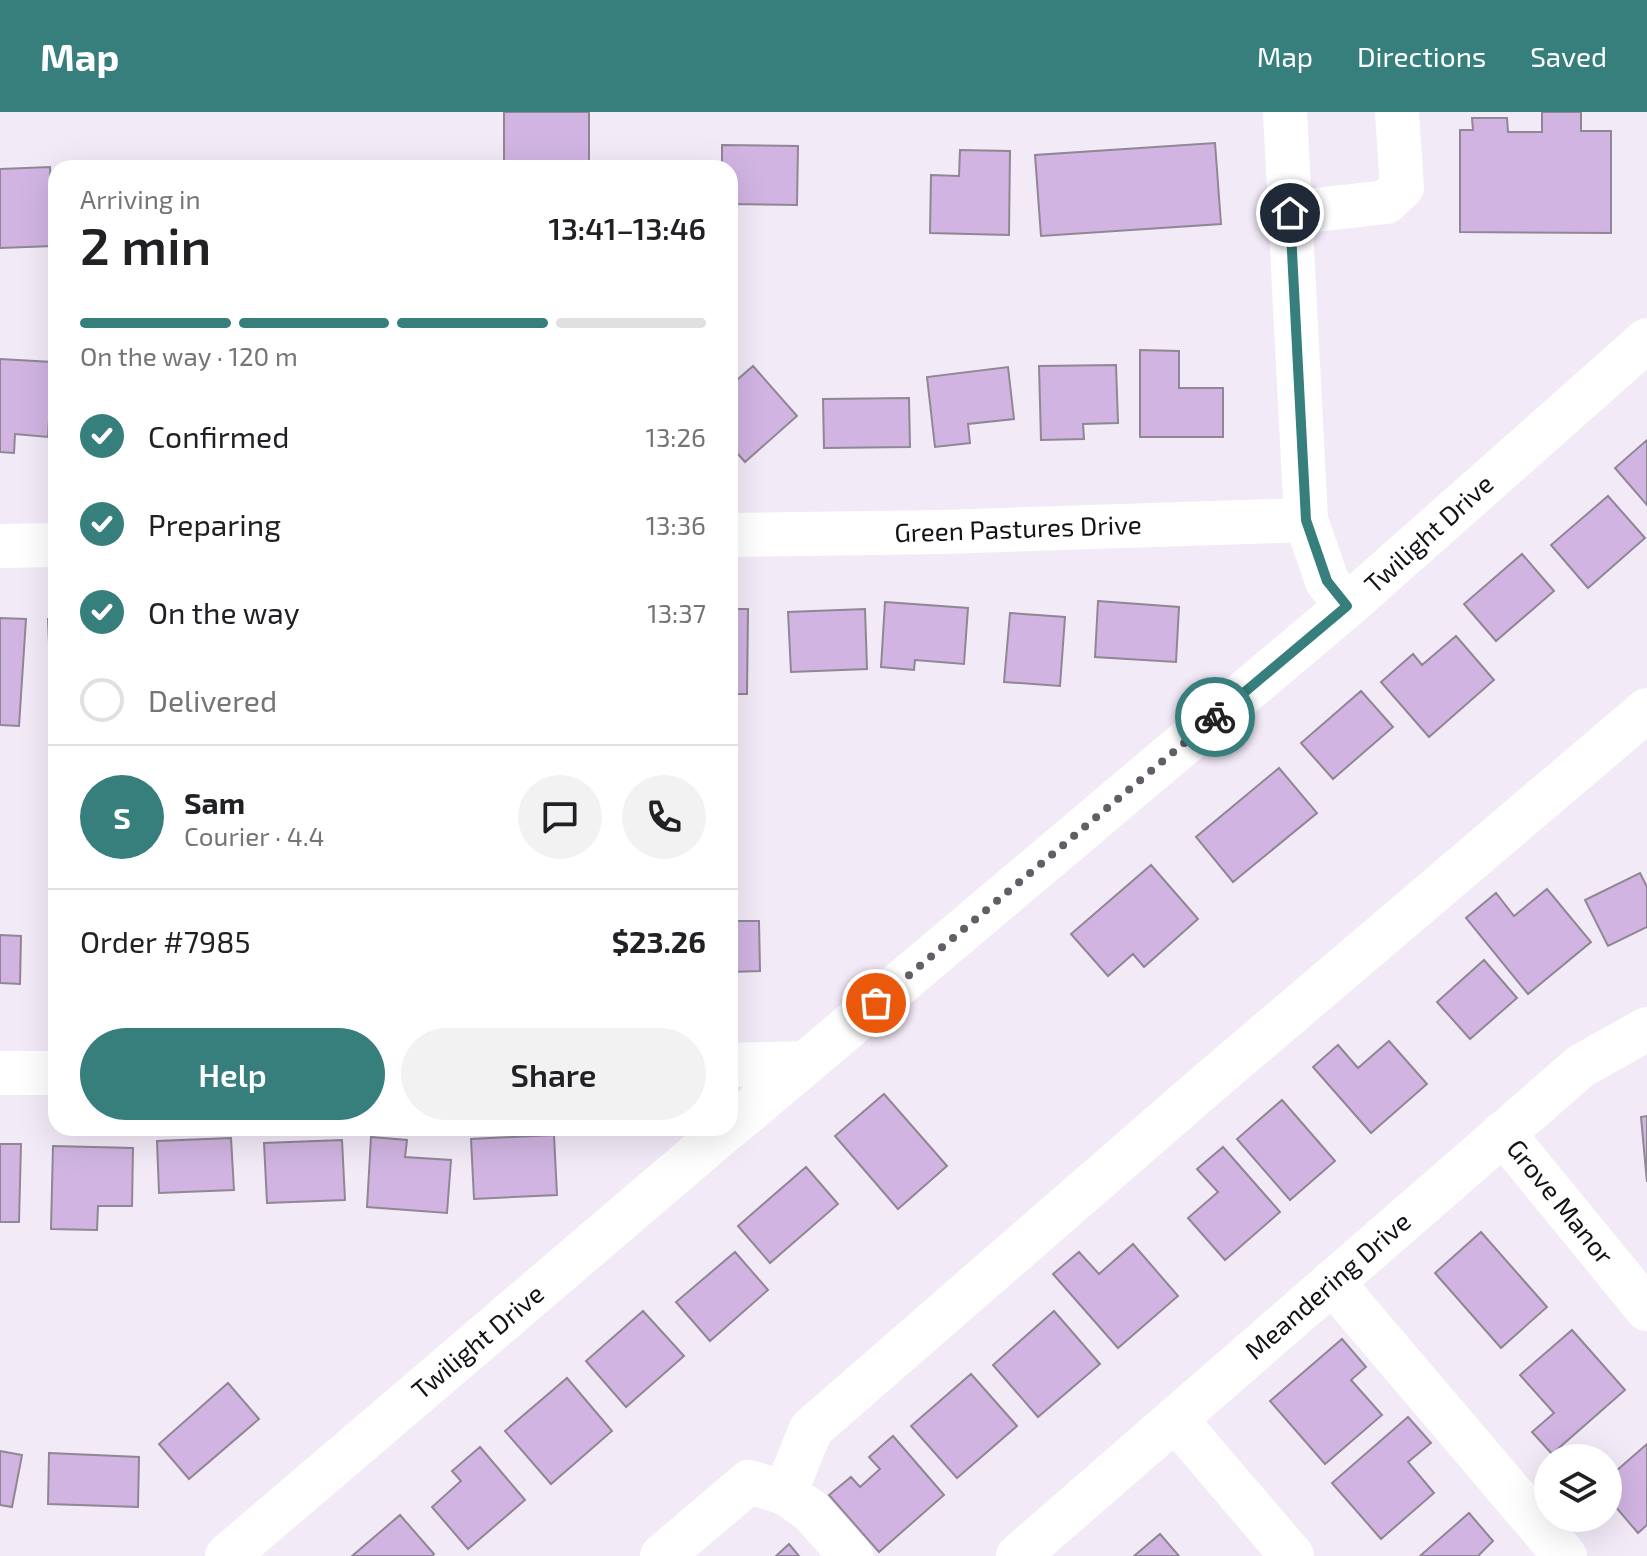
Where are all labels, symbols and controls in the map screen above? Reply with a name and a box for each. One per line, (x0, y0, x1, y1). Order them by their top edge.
text: Map (40, 33, 119, 79)
text: Map (1257, 39, 1313, 73)
text: Directions (1357, 39, 1486, 73)
text: Saved (1530, 39, 1607, 73)
pin (1256, 179, 1324, 247)
text: Arriving in (80, 183, 201, 214)
icon: home (1268, 191, 1312, 235)
text: 13:41–13:46 (548, 210, 706, 246)
text: 2 min (80, 213, 211, 275)
text: On the way · 120 m (80, 340, 298, 371)
icon: check (80, 414, 124, 458)
text: Confirmed (148, 418, 289, 454)
text: 13:26 (646, 421, 706, 452)
street label: Twilight Drive (1357, 467, 1499, 599)
icon: check (80, 502, 124, 546)
text: Preparing (148, 506, 281, 542)
street label: Green Pastures Drive (894, 508, 1142, 547)
text: 13:36 (646, 509, 706, 540)
icon: check (80, 590, 124, 634)
text: On the way (148, 594, 300, 630)
text: 13:37 (647, 597, 706, 628)
courier (1175, 677, 1255, 757)
text: Delivered (148, 682, 277, 718)
icon: bike (1193, 695, 1237, 739)
button: chat (518, 775, 602, 859)
button: phone (622, 775, 706, 859)
text: Sam (184, 784, 245, 820)
text: S (113, 799, 131, 835)
text: Courier · 4.4 (184, 820, 325, 851)
text: Order #7985 (80, 923, 251, 959)
text: $23.26 (612, 923, 706, 959)
pin (842, 969, 910, 1037)
icon: bag (854, 981, 898, 1025)
button: Help (80, 1028, 385, 1120)
button: Share (401, 1028, 706, 1120)
street label: Grove Manor (1501, 1132, 1621, 1270)
street label: Meandering Drive (1238, 1205, 1416, 1365)
street label: Twilight Drive (405, 1277, 549, 1405)
map controls (1534, 1444, 1622, 1532)
button: layers (1534, 1444, 1622, 1532)

